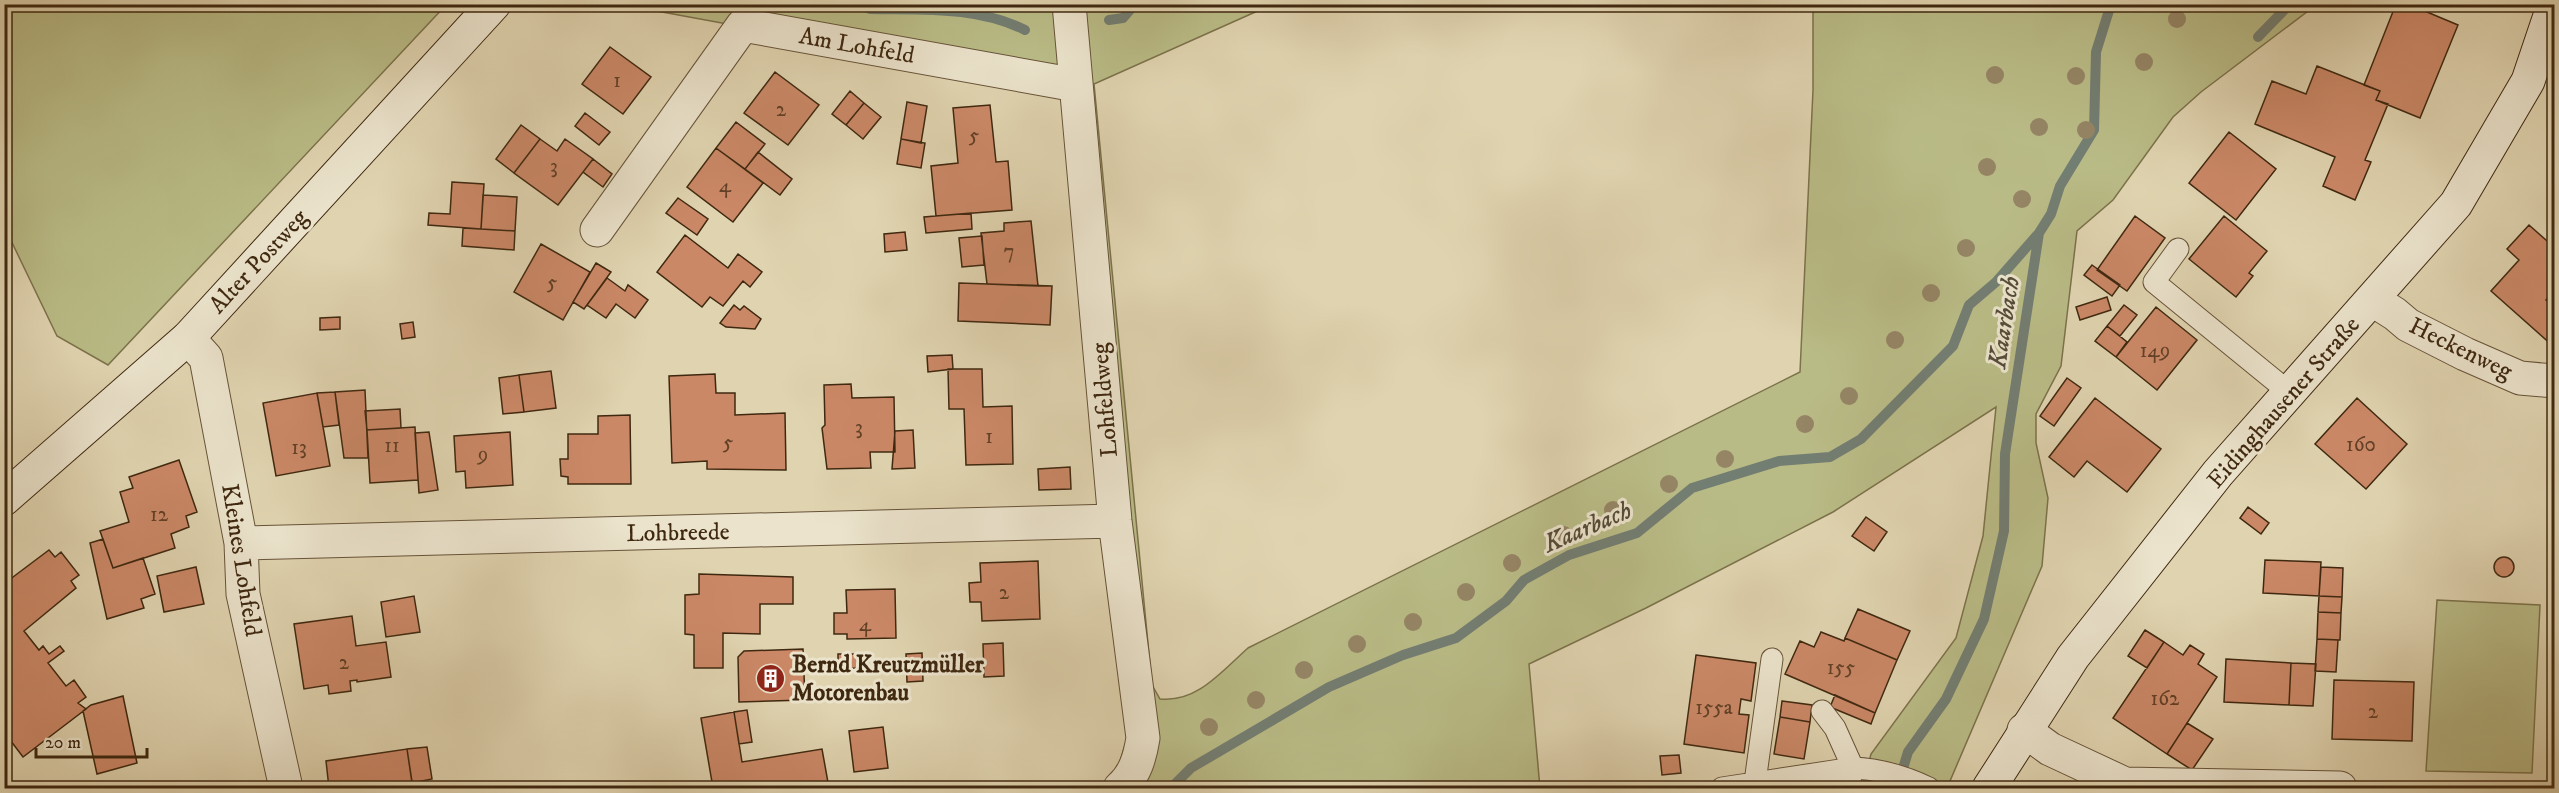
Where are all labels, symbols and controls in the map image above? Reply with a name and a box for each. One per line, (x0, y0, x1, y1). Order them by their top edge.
street label: Am Lohfeld (797, 21, 917, 71)
house number: 1 (613, 68, 621, 94)
house number: 2 (776, 97, 787, 123)
house number: 5 (969, 123, 979, 149)
house number: 3 (550, 154, 558, 180)
house number: 4 (719, 173, 732, 199)
street label: Alter Postweg (203, 203, 315, 320)
house number: 7 (1003, 239, 1015, 265)
house number: 5 (547, 270, 557, 296)
water label: Kaarbach (1981, 274, 2028, 372)
street label: Eidinghausener Straße (2201, 310, 2367, 495)
street label: Heckenweg (2404, 311, 2517, 387)
house number: 149 (2140, 338, 2170, 364)
street label: Lohfeldweg (1085, 341, 1125, 458)
house number: 3 (855, 415, 863, 441)
house number: 1 (985, 424, 993, 450)
house number: 5 (723, 430, 733, 456)
house number: 160 (2346, 432, 2376, 458)
house number: 11 (384, 433, 400, 459)
house number: 13 (291, 435, 307, 461)
house number: 9 (477, 442, 488, 468)
street label: Kleines Lohfeld (214, 482, 268, 638)
water label: Kaarbach (1538, 494, 1637, 561)
house number: 12 (150, 502, 169, 528)
street label: Lohbreede (626, 517, 730, 549)
house number: 2 (999, 580, 1010, 606)
house number: 4 (859, 612, 872, 638)
house number: 2 (339, 650, 350, 676)
place label: Bernd Kreutzmüller Motorenbau (792, 650, 985, 708)
house number: 155 (1827, 655, 1855, 681)
building icon: Bernd Kreutzmüller Motorenbau (755, 662, 787, 694)
house number: 162 (2151, 686, 2180, 712)
house number: 155a (1695, 695, 1733, 721)
house number: 2 (2368, 699, 2379, 725)
scale bar (36, 721, 147, 759)
text: 20 m (45, 732, 81, 754)

